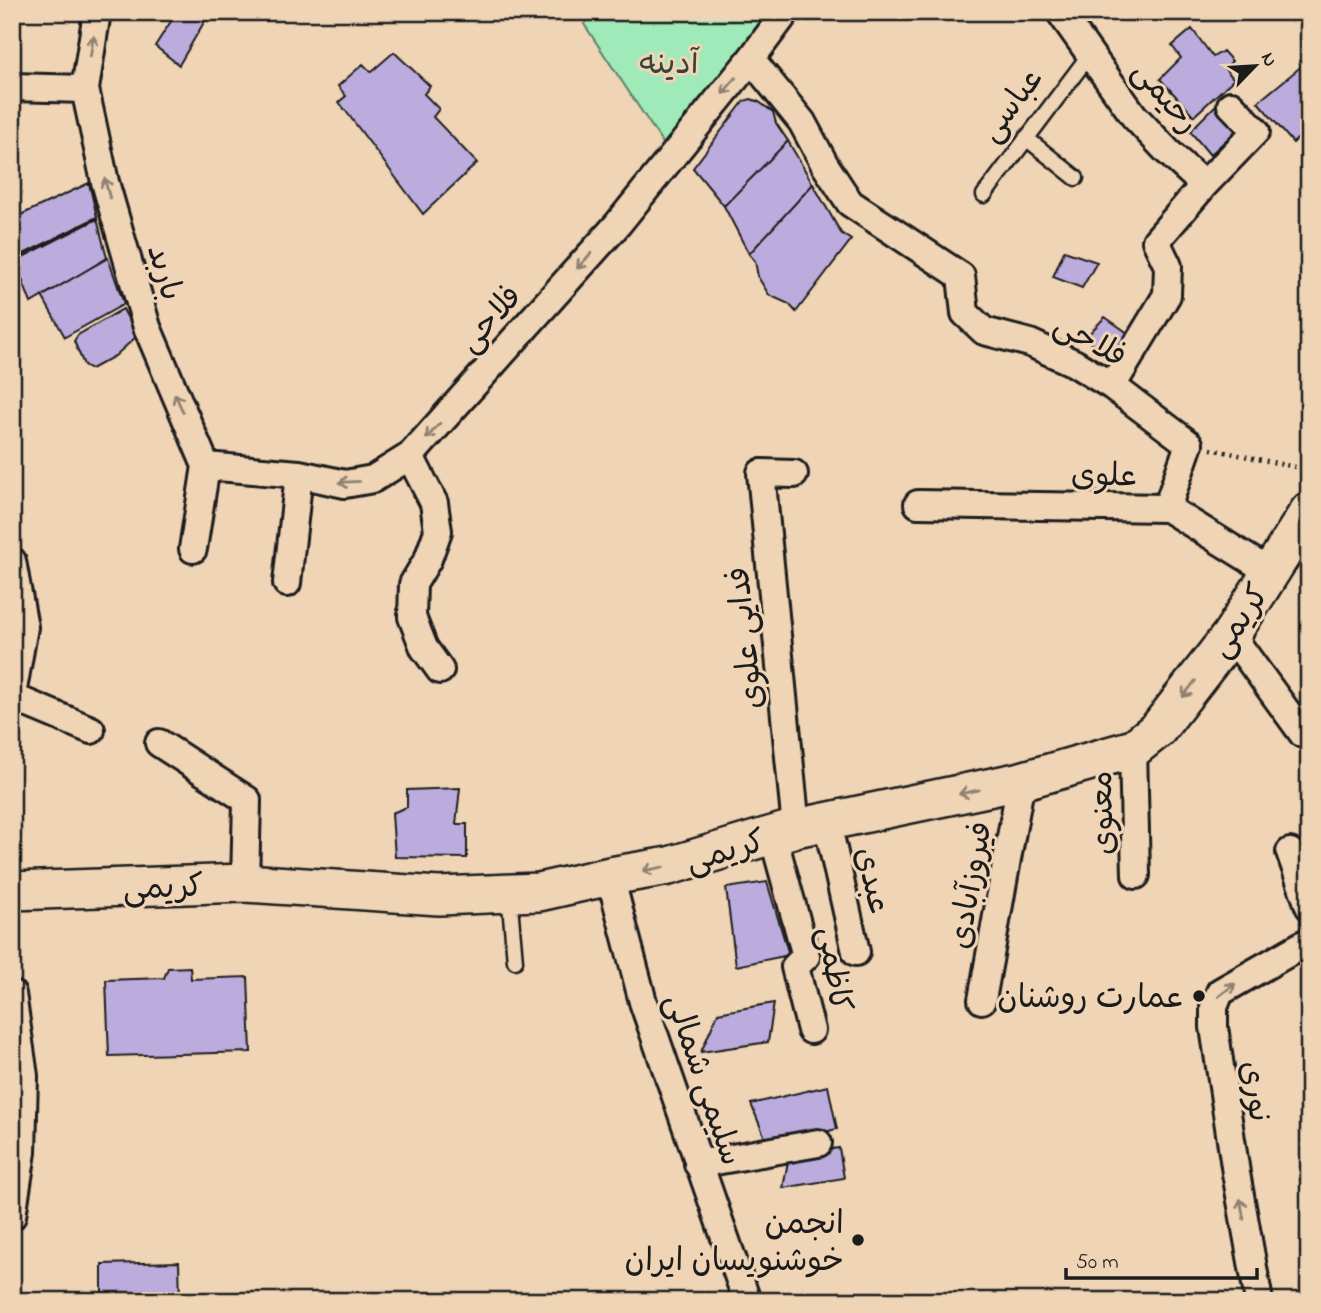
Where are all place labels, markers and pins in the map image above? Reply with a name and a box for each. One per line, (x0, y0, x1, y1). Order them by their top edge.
place label: عمارت روشنان (997, 976, 1185, 1023)
marker: عمارت روشنان (1191, 988, 1207, 1004)
place label: انجمن خوشنویسان ایران (625, 1202, 844, 1286)
marker: انجمن خوشنویسان ایران (850, 1232, 866, 1248)

